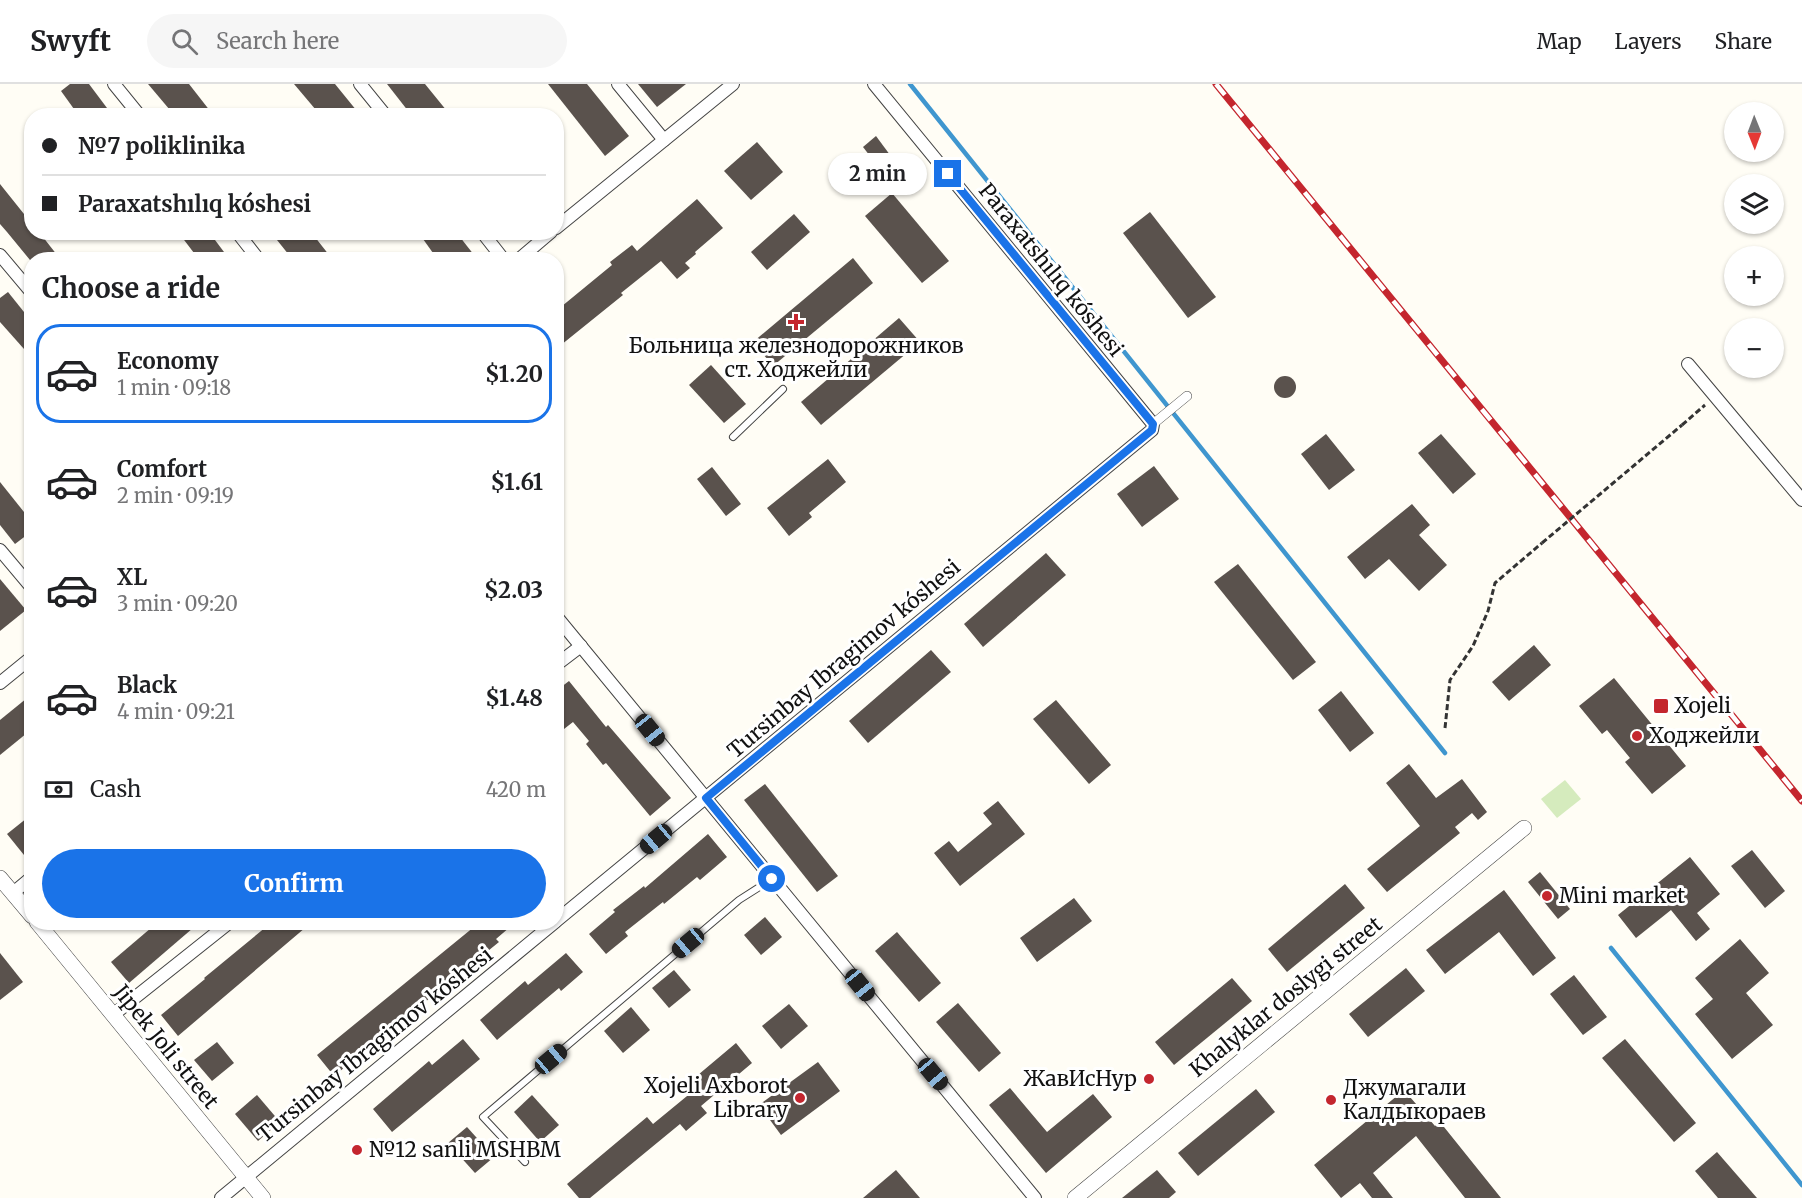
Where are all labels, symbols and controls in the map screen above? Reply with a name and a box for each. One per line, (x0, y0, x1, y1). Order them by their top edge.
search box (147, 14, 567, 68)
text: Swyft (30, 23, 111, 59)
icon: search (168, 25, 201, 58)
text: Search here (216, 27, 339, 55)
text: Map (1537, 28, 1582, 55)
text: Layers (1615, 28, 1682, 55)
text: Share (1715, 28, 1772, 55)
north arrow (1724, 102, 1784, 162)
map controls (1724, 102, 1784, 378)
text: №7 poliklinika (78, 132, 245, 160)
callout: 2 min (828, 153, 927, 195)
route end (934, 160, 961, 187)
text: 2 min (849, 161, 906, 186)
button: layers (1724, 174, 1784, 234)
street label: Paraxatshılıq kóshesi (973, 178, 1130, 362)
text: Paraxatshılıq kóshesi (78, 190, 311, 218)
button: + (1724, 246, 1784, 306)
text: Choose a ride (42, 271, 220, 305)
marker: Больница железнодорожников ст. Ходжейли (787, 313, 805, 331)
button: − (1724, 318, 1784, 378)
place label: Больница железнодорожников ст. Ходжейли (628, 332, 964, 383)
icon: car (45, 347, 99, 401)
text: Economy (117, 347, 218, 375)
text: $1.20 (485, 360, 543, 388)
text: 1 min · 09:18 (117, 375, 231, 400)
icon: car (45, 455, 99, 509)
text: Comfort (117, 455, 207, 483)
text: $1.61 (491, 468, 543, 496)
text: 2 min · 09:19 (117, 483, 234, 508)
street label: Tursinbay Ibragimov kóshesi (722, 553, 966, 764)
icon: car (45, 563, 99, 617)
text: XL (117, 563, 147, 591)
text: $2.03 (484, 576, 543, 604)
text: 3 min · 09:20 (117, 591, 238, 616)
icon: car (45, 671, 99, 725)
text: Black (117, 671, 177, 699)
text: $1.48 (485, 684, 543, 712)
place label: Xojeli (1674, 692, 1731, 719)
marker: Xojeli (1652, 697, 1670, 715)
text: 4 min · 09:21 (117, 699, 235, 724)
car (632, 710, 668, 750)
place label: Ходжейли (1649, 722, 1760, 749)
marker: Ходжейли (1630, 729, 1644, 743)
icon: cash (42, 773, 75, 806)
text: Cash (90, 775, 141, 803)
text: 420 m (486, 777, 546, 802)
car (636, 821, 676, 857)
button: Confirm (42, 849, 546, 918)
route start (758, 865, 785, 892)
place label: Mini market (1559, 882, 1685, 909)
marker: Mini market (1540, 889, 1554, 903)
street label: Khalyklar doslygi street (1184, 911, 1387, 1083)
car (668, 925, 708, 961)
street label: Tursinbay Ibragimov kóshesi (251, 941, 498, 1148)
car (842, 965, 878, 1005)
street label: Jipek Joli street (107, 978, 225, 1114)
car (531, 1041, 571, 1077)
car (915, 1054, 951, 1094)
place label: ЖавИсНур (1023, 1065, 1137, 1092)
place label: Xojeli Axborot Library (644, 1072, 789, 1123)
marker: ЖавИсНур (1142, 1072, 1156, 1086)
place label: Джумагали Калдыкораев (1343, 1074, 1486, 1125)
marker: Xojeli Axborot Library (793, 1091, 807, 1105)
marker: Джумагали Калдыкораев (1324, 1093, 1338, 1107)
place label: №12 sanli MSHBM (369, 1136, 561, 1163)
marker: №12 sanli MSHBM (350, 1143, 364, 1157)

